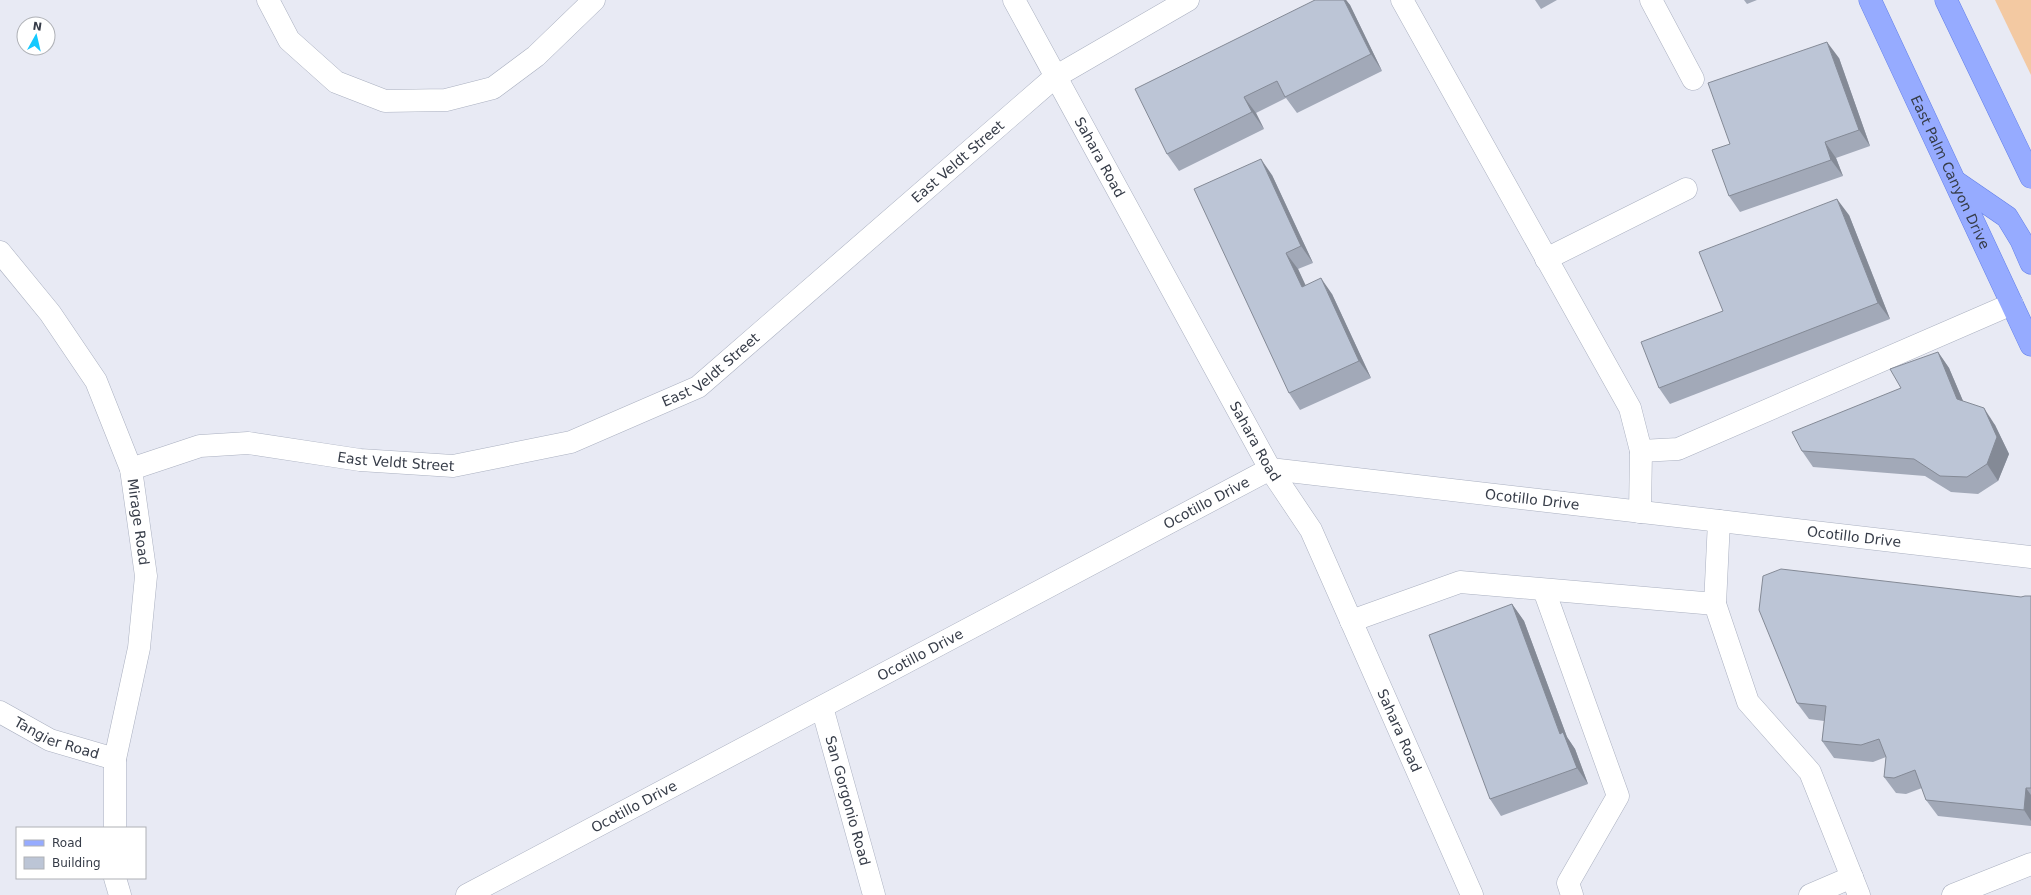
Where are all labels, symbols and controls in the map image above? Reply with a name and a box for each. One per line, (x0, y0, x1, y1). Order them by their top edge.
north arrow (16, 16, 56, 56)
text: N (32, 20, 43, 34)
street label: East Palm Canyon Drive (1908, 93, 1993, 252)
street label: Sahara Road (1071, 114, 1128, 200)
street label: East Veldt Street (908, 117, 1008, 206)
street label: East Veldt Street (659, 329, 763, 410)
street label: Sahara Road (1227, 399, 1284, 484)
street label: East Veldt Street (336, 449, 455, 474)
street label: Ocotillo Drive (1161, 473, 1252, 532)
street label: Mirage Road (124, 477, 152, 566)
street label: Ocotillo Drive (1484, 486, 1580, 513)
street label: Ocotillo Drive (1806, 523, 1902, 550)
street label: Ocotillo Drive (875, 625, 966, 684)
street label: Sahara Road (1374, 687, 1425, 774)
street label: Tangier Road (11, 713, 101, 762)
street label: San Gorgonio Road (822, 734, 873, 867)
street label: Ocotillo Drive (588, 777, 680, 836)
legend (16, 827, 146, 879)
text: Road (52, 836, 82, 850)
text: Building (52, 856, 101, 870)

